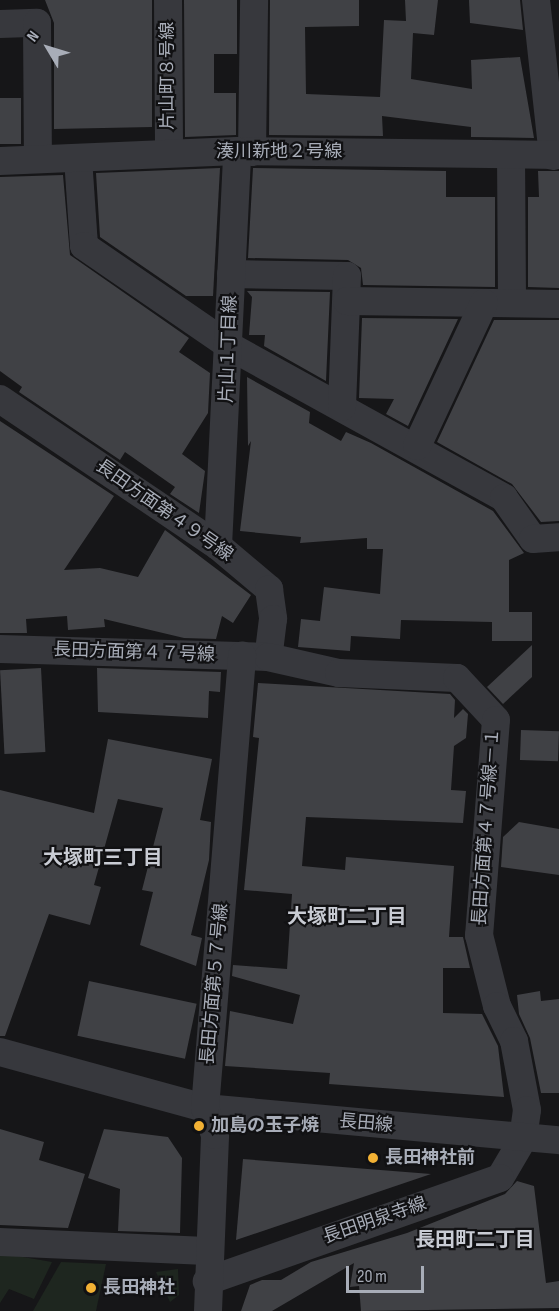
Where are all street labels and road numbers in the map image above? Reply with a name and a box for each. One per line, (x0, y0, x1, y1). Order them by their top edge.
street label: 片山町８号線 (157, 22, 179, 130)
street label: 湊川新地２号線 (216, 141, 342, 163)
street label: 片山１丁目線 (216, 295, 242, 403)
street label: 長田方面第４９号線 (91, 456, 237, 566)
street label: 長田方面第４７号線 (53, 639, 215, 667)
street label: 長田方面第４７号線－１ (469, 727, 505, 927)
street label: 長田方面第５７号線 (197, 902, 233, 1066)
street label: 長田線 (338, 1111, 394, 1137)
street label: 長田明泉寺線 (320, 1193, 430, 1249)

